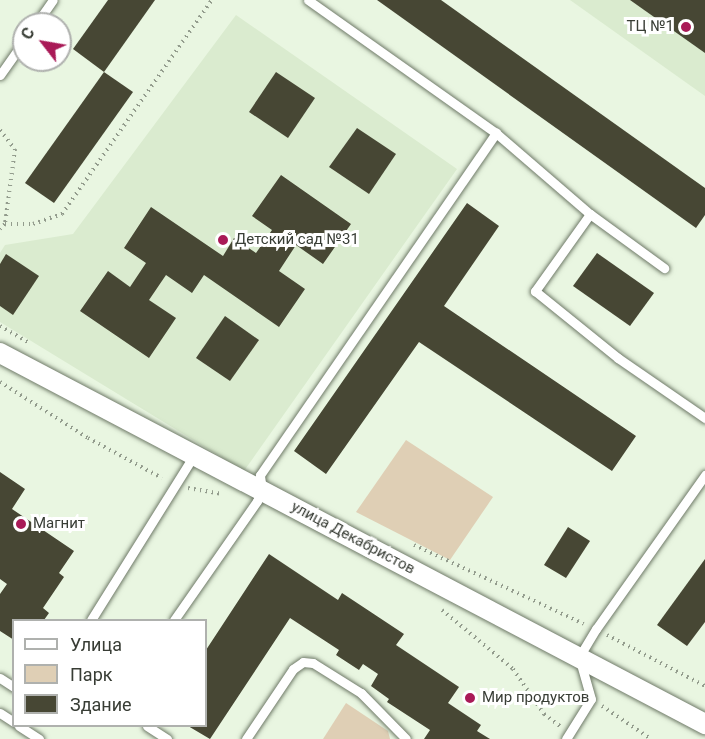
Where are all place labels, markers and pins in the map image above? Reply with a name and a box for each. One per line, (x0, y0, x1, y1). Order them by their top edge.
place label: ТЦ №1 (627, 18, 674, 36)
marker: ТЦ №1 (679, 20, 693, 34)
place label: Детский сад №31 (235, 231, 359, 249)
marker: Детский сад №31 (216, 233, 230, 247)
place label: Магнит (33, 515, 85, 533)
marker: Магнит (14, 517, 28, 531)
place label: Мир продуктов (482, 689, 589, 707)
marker: Мир продуктов (463, 691, 477, 705)

